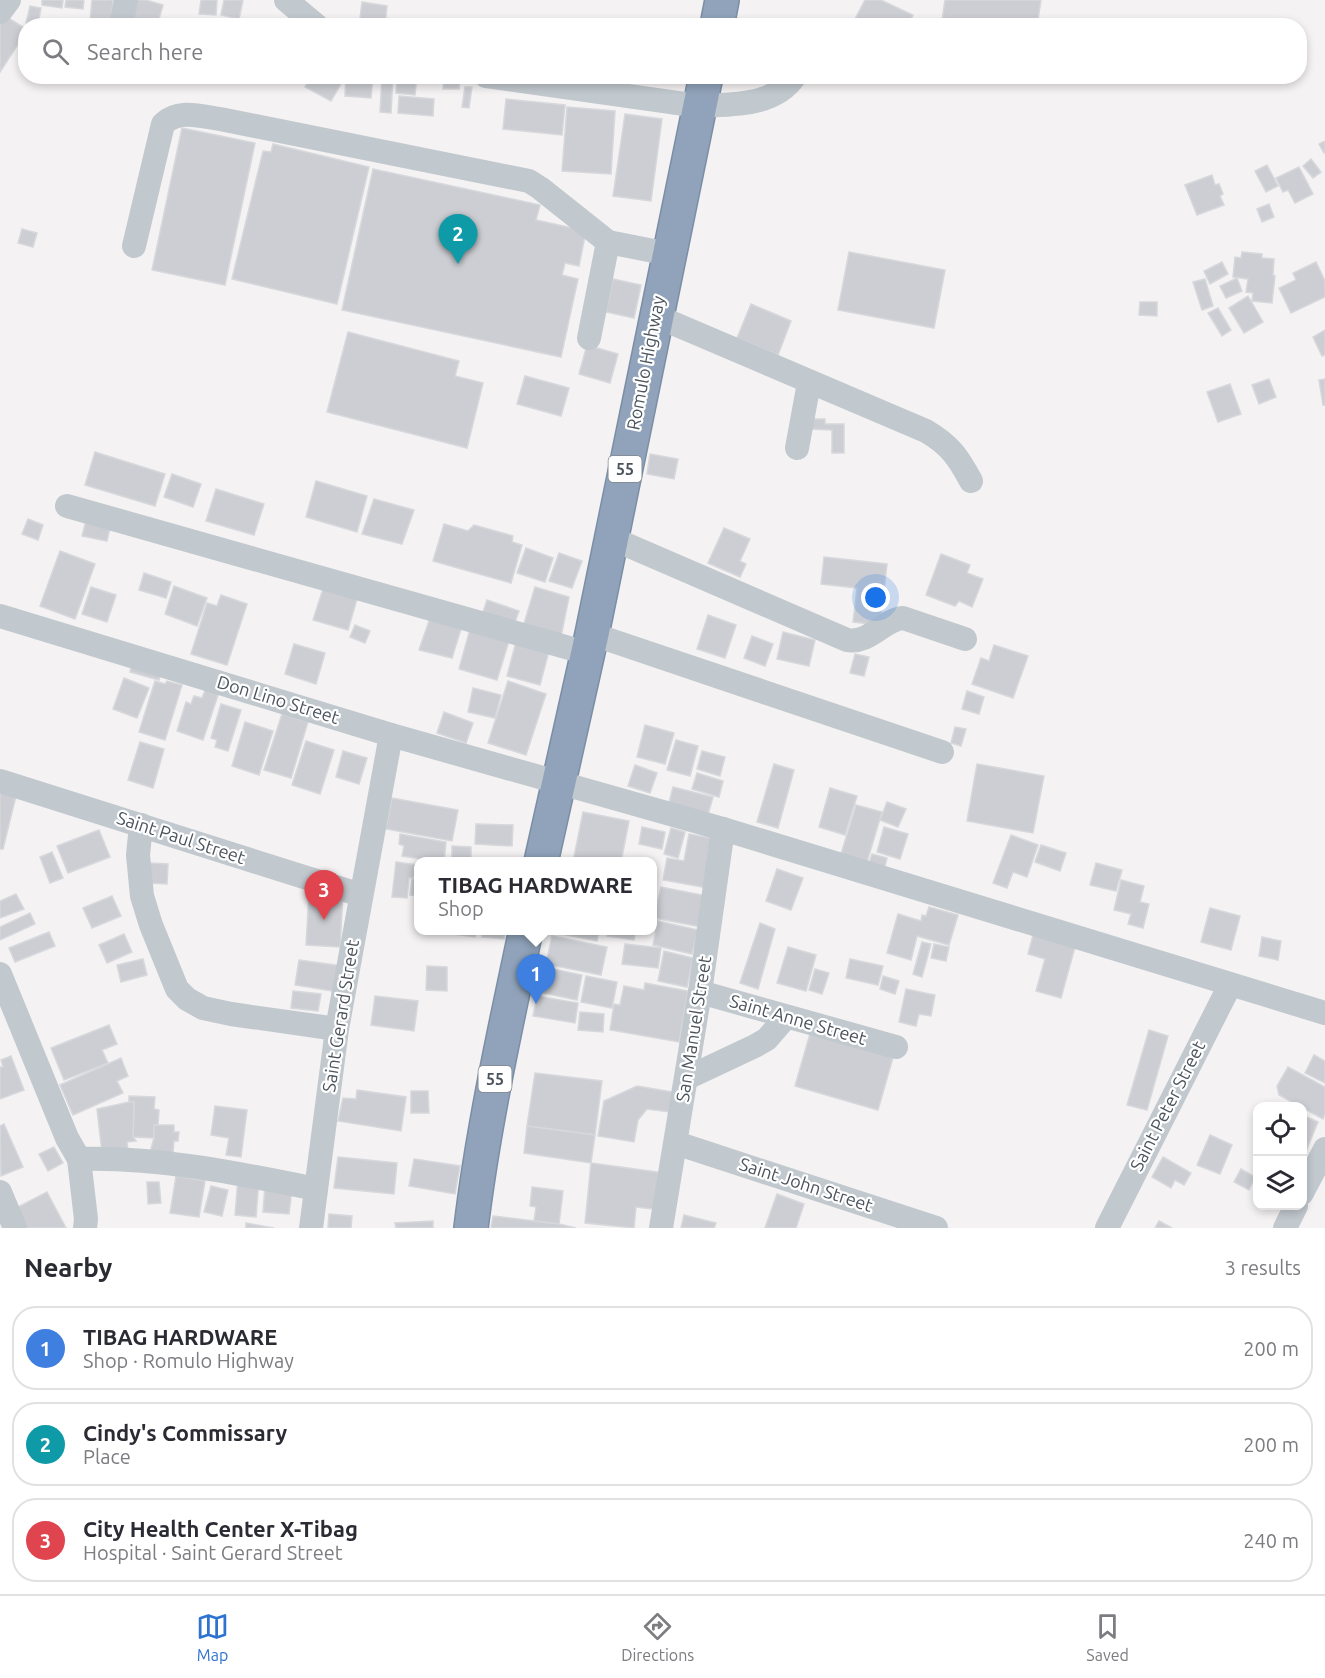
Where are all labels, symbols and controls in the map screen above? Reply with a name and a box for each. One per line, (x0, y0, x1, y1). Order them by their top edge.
search box (18, 18, 1307, 84)
icon: search (39, 35, 72, 68)
text: Search here (87, 39, 203, 64)
pin: 2 (438, 214, 478, 264)
street label: Romulo Highway (622, 294, 668, 432)
road number: 55 (608, 456, 642, 482)
your location (861, 583, 890, 612)
street label: Don Lino Street (215, 671, 342, 727)
street label: Saint Paul Street (115, 807, 248, 867)
popup (414, 857, 657, 935)
pin: 3 (304, 870, 344, 920)
text: TIBAG HARDWARE (438, 872, 633, 897)
text: Shop (438, 897, 484, 920)
street label: Saint Gerard Street (318, 938, 362, 1094)
pin: 1 (516, 954, 556, 1004)
street label: San Manuel Street (672, 954, 714, 1103)
street label: Saint Anne Street (728, 990, 869, 1048)
street label: Saint Peter Street (1126, 1037, 1208, 1174)
road number: 55 (478, 1066, 512, 1092)
map controls (1253, 1102, 1307, 1210)
button: locate (1253, 1102, 1307, 1156)
street label: Saint John Street (737, 1153, 875, 1215)
button: layers (1253, 1156, 1307, 1210)
text: Nearby (24, 1253, 112, 1282)
text: 3 results (1225, 1256, 1301, 1279)
text: TIBAG HARDWARE (83, 1324, 277, 1349)
text: 1 (40, 1337, 51, 1360)
text: 200 m (1243, 1337, 1299, 1360)
text: Shop · Romulo Highway (83, 1349, 294, 1372)
text: Cindy's Commissary (83, 1420, 287, 1445)
text: 2 (40, 1433, 51, 1456)
text: 200 m (1243, 1433, 1299, 1456)
text: Place (83, 1445, 131, 1468)
text: City Health Center X-Tibag (83, 1516, 358, 1541)
text: 3 (40, 1529, 51, 1552)
text: 240 m (1243, 1529, 1299, 1552)
text: Hospital · Saint Gerard Street (83, 1541, 343, 1564)
tab: Map (196, 1610, 229, 1664)
tab: Directions (621, 1610, 694, 1664)
tab: Saved (1086, 1610, 1129, 1664)

